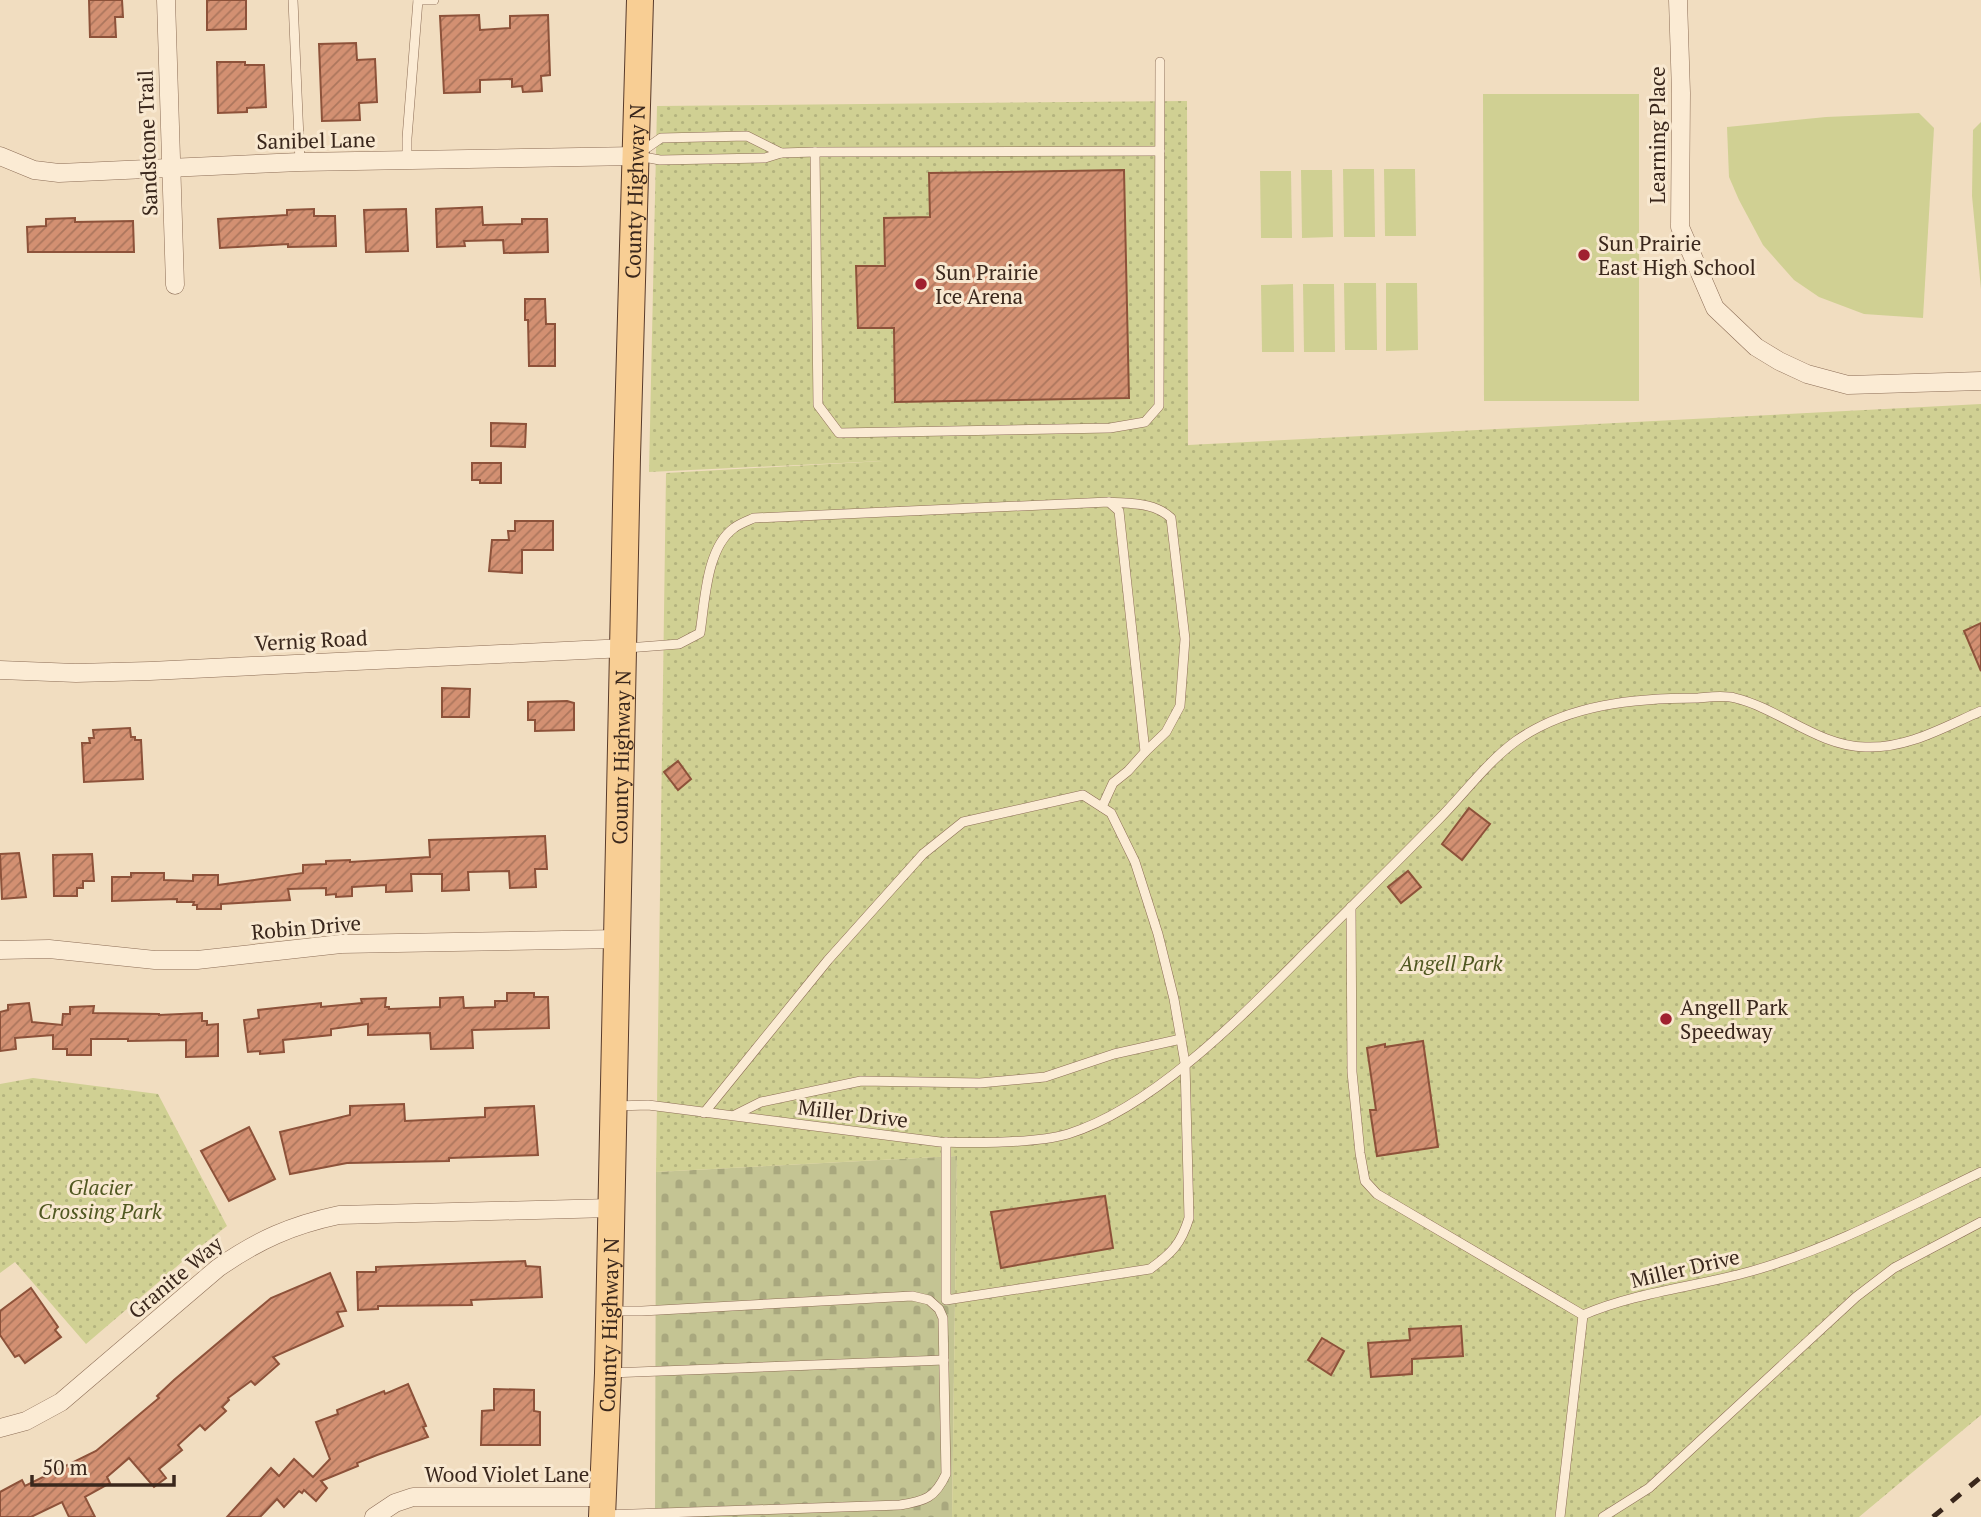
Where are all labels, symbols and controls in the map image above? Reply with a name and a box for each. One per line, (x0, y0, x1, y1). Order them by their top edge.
street label: Learning Place (1643, 66, 1671, 204)
street label: Sandstone Trail (130, 69, 164, 217)
street label: County Highway N (618, 104, 651, 279)
street label: Sanibel Lane (256, 125, 376, 155)
place label: Sun Prairie East High School (1598, 229, 1756, 281)
marker: Sun Prairie East High School (1576, 247, 1592, 263)
place label: Sun Prairie Ice Arena (935, 258, 1038, 310)
marker: Sun Prairie Ice Arena (913, 276, 929, 292)
street label: Vernig Road (254, 623, 368, 657)
street label: County Highway N (605, 670, 637, 845)
street label: Robin Drive (250, 908, 362, 946)
park label: Angell Park (1397, 949, 1504, 977)
place label: Angell Park Speedway (1680, 993, 1788, 1045)
marker: Angell Park Speedway (1658, 1011, 1674, 1027)
street label: Miller Drive (796, 1092, 910, 1134)
park label: Glacier Crossing Park (38, 1173, 163, 1225)
street label: Granite Way (122, 1229, 228, 1325)
street label: County Highway N (592, 1238, 625, 1413)
street label: Miller Drive (1628, 1242, 1742, 1294)
scale bar (32, 1444, 173, 1488)
text: 50 m (42, 1453, 88, 1481)
street label: Wood Violet Lane (425, 1460, 589, 1488)

